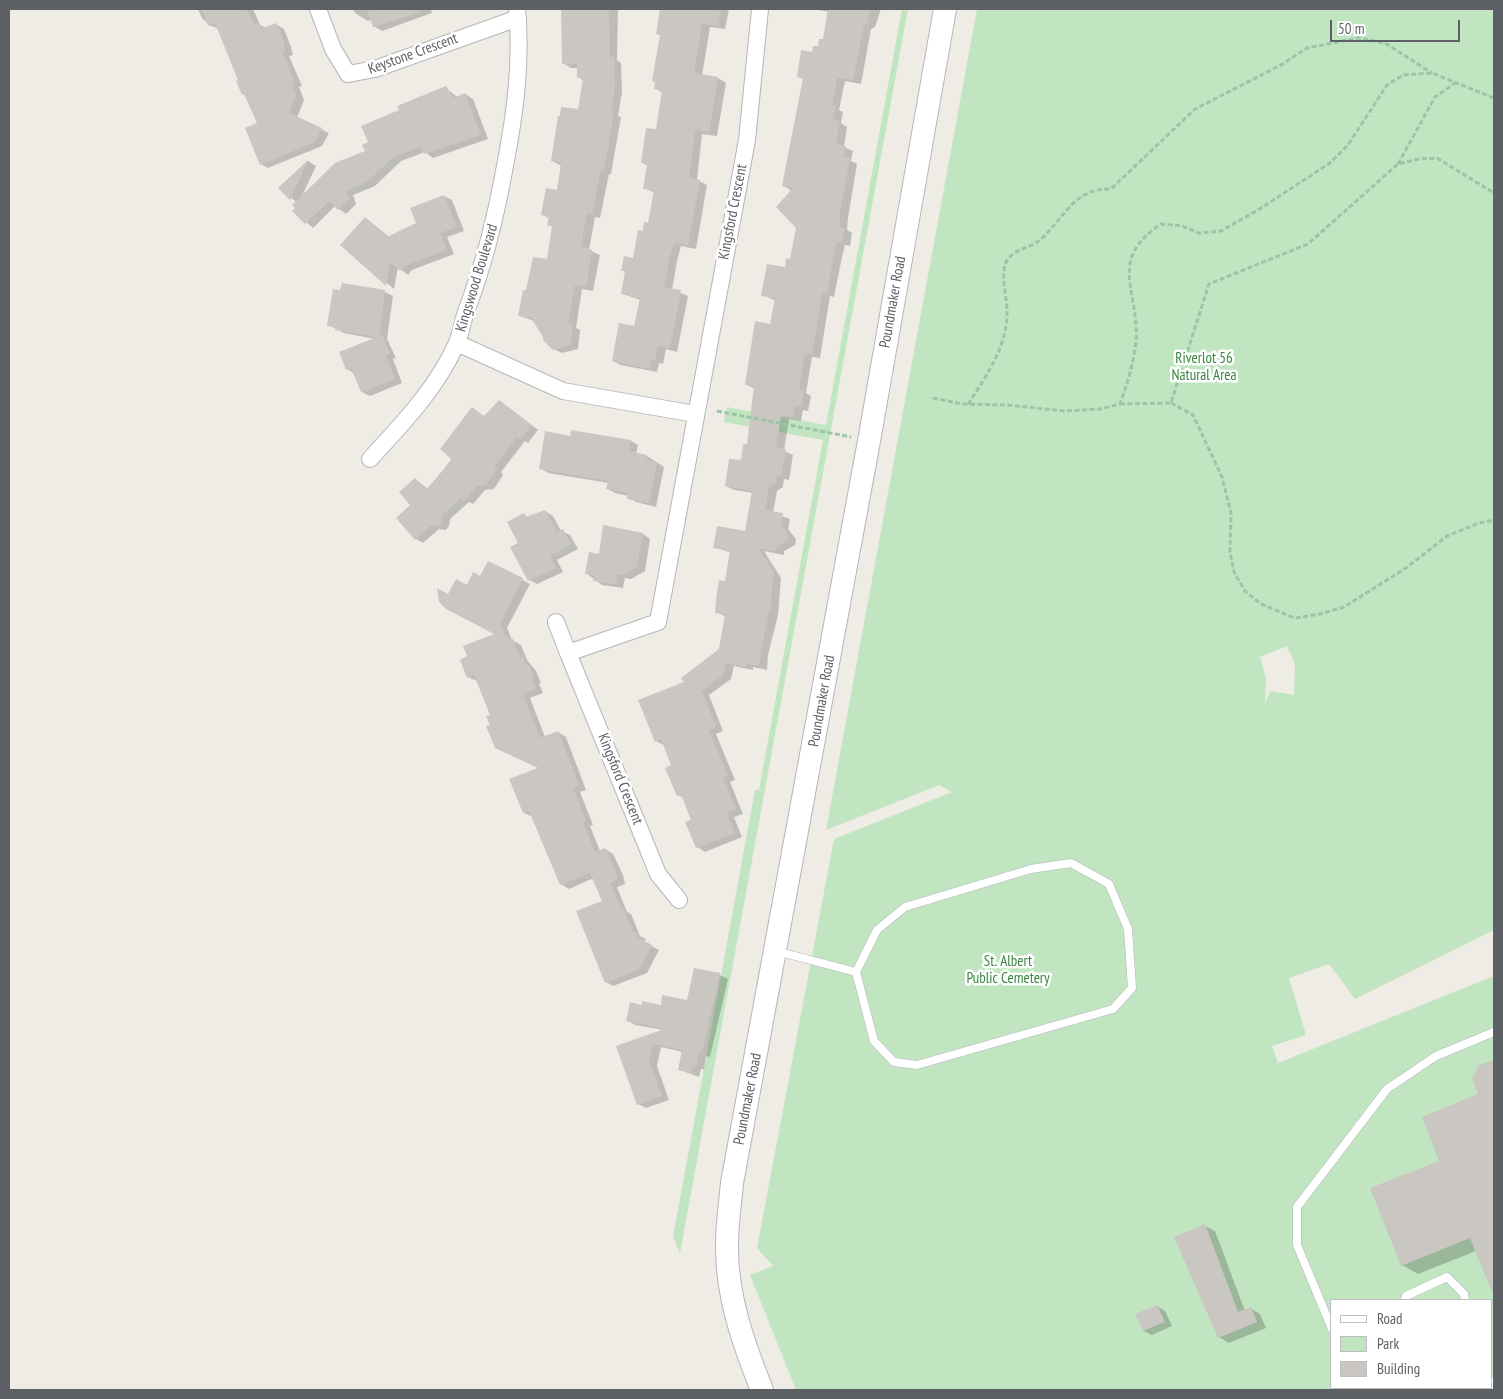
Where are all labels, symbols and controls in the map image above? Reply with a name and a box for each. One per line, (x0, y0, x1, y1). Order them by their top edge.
scale bar (1333, 10, 1463, 42)
text: 50 m (1338, 19, 1364, 38)
street label: Keystone Crescent (366, 29, 460, 79)
street label: Kingsford Crescent (715, 163, 751, 261)
street label: Kingswood Boulevard (452, 222, 502, 334)
street label: Poundmaker Road (876, 255, 910, 349)
park label: Riverlot 56 Natural Area (1172, 350, 1236, 385)
street label: Poundmaker Road (805, 654, 839, 748)
street label: Kingsford Crescent (594, 731, 646, 827)
park label: St. Albert Public Cemetery (966, 953, 1050, 988)
street label: Poundmaker Road (730, 1052, 766, 1146)
legend (1330, 1299, 1493, 1389)
text: Road (1377, 1309, 1403, 1328)
text: Park (1377, 1334, 1399, 1353)
text: Building (1377, 1359, 1420, 1378)

